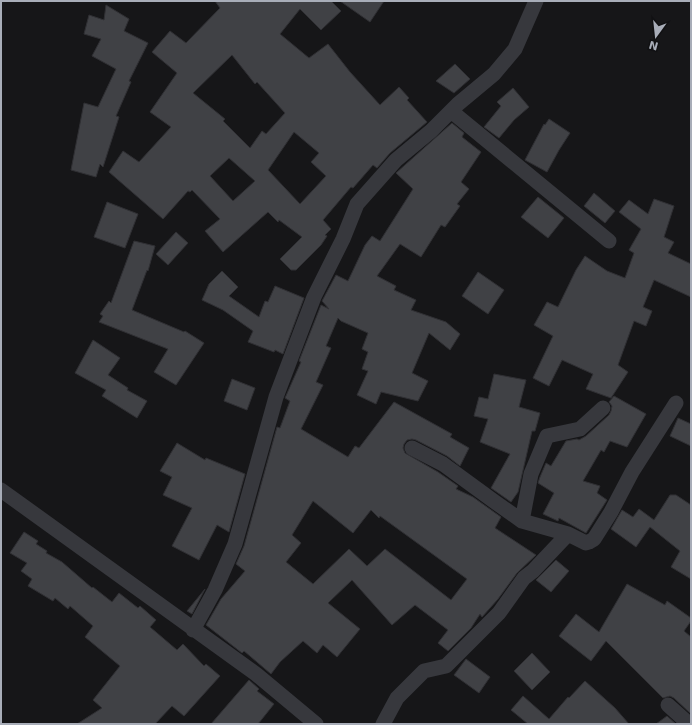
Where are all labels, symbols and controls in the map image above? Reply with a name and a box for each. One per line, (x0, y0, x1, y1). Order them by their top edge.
north arrow (636, 16, 676, 56)
text: N (647, 38, 660, 53)

